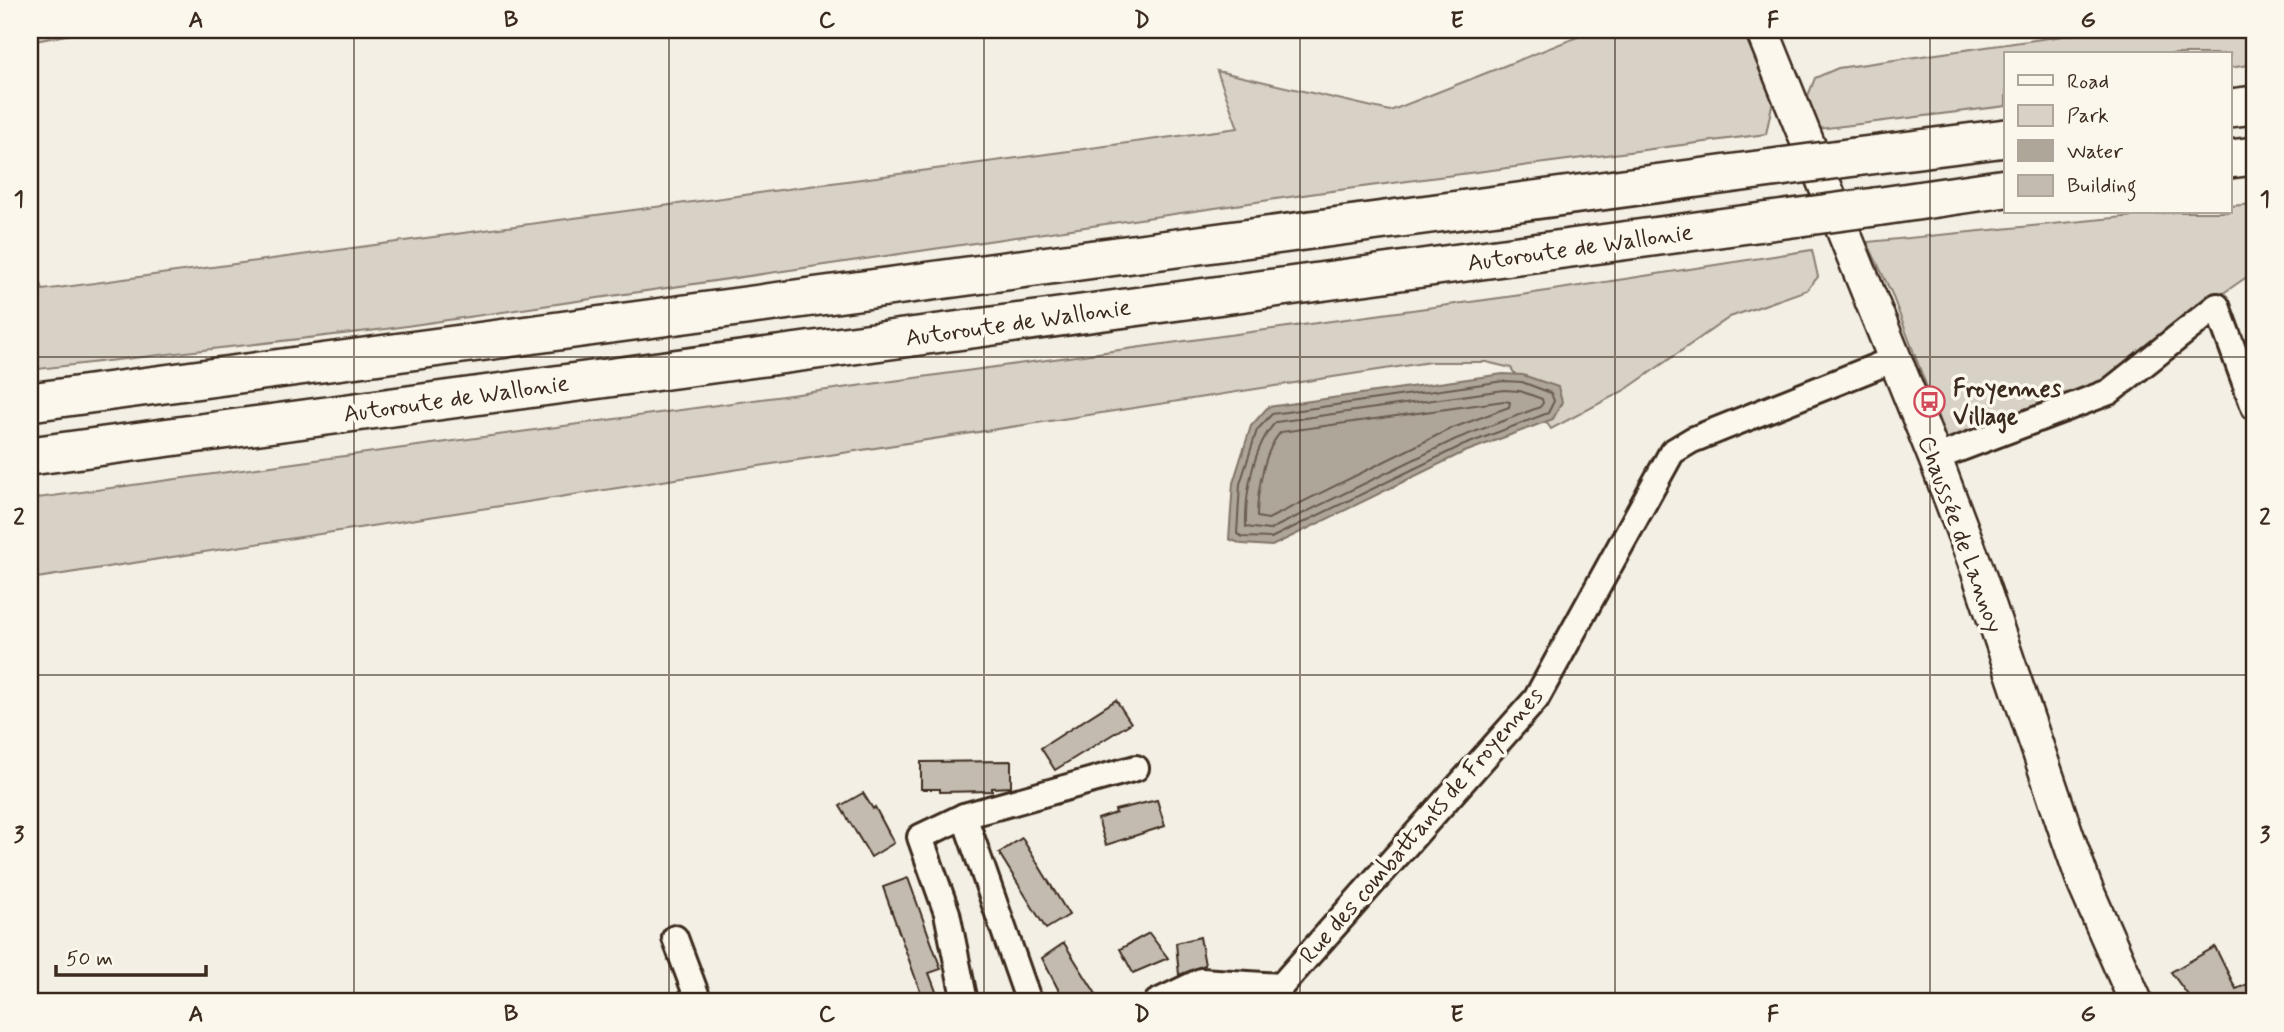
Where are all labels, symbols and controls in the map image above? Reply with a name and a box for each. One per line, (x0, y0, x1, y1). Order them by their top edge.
text: A (188, 6, 204, 36)
text: B (504, 6, 519, 36)
text: C (819, 6, 836, 36)
text: D (1134, 6, 1150, 36)
text: E (1450, 6, 1464, 36)
text: F (1767, 6, 1779, 36)
text: G (2080, 6, 2096, 36)
legend (2004, 52, 2232, 214)
text: Road (2067, 68, 2109, 96)
text: Park (2067, 102, 2109, 130)
text: Water (2067, 138, 2123, 166)
text: Building (2067, 172, 2137, 202)
text: 1 (14, 185, 24, 215)
text: 1 (2260, 185, 2270, 215)
street label: Autoroute de Wallonie (1465, 217, 1695, 280)
street label: Autoroute de Wallonie (903, 292, 1133, 355)
street label: Autoroute de Wallonie (341, 368, 571, 431)
place label: Froyennes Village (1953, 374, 2061, 434)
bus stop icon: Froyennes Village (1913, 385, 1947, 419)
street label: Chaussée de Lannoy (1910, 432, 2010, 637)
text: 2 (13, 503, 25, 533)
text: 2 (2259, 503, 2271, 533)
street label: Rue des combattants de Froyennes (1293, 681, 1551, 971)
text: 3 (14, 821, 25, 851)
text: 3 (2260, 821, 2271, 851)
scale bar (56, 934, 206, 978)
text: 50 m (66, 945, 113, 973)
text: A (188, 1000, 204, 1030)
text: B (504, 1000, 519, 1030)
text: C (819, 1000, 836, 1030)
text: D (1134, 1000, 1150, 1030)
text: E (1450, 1000, 1464, 1030)
text: F (1767, 1000, 1779, 1030)
text: G (2080, 1000, 2096, 1030)

